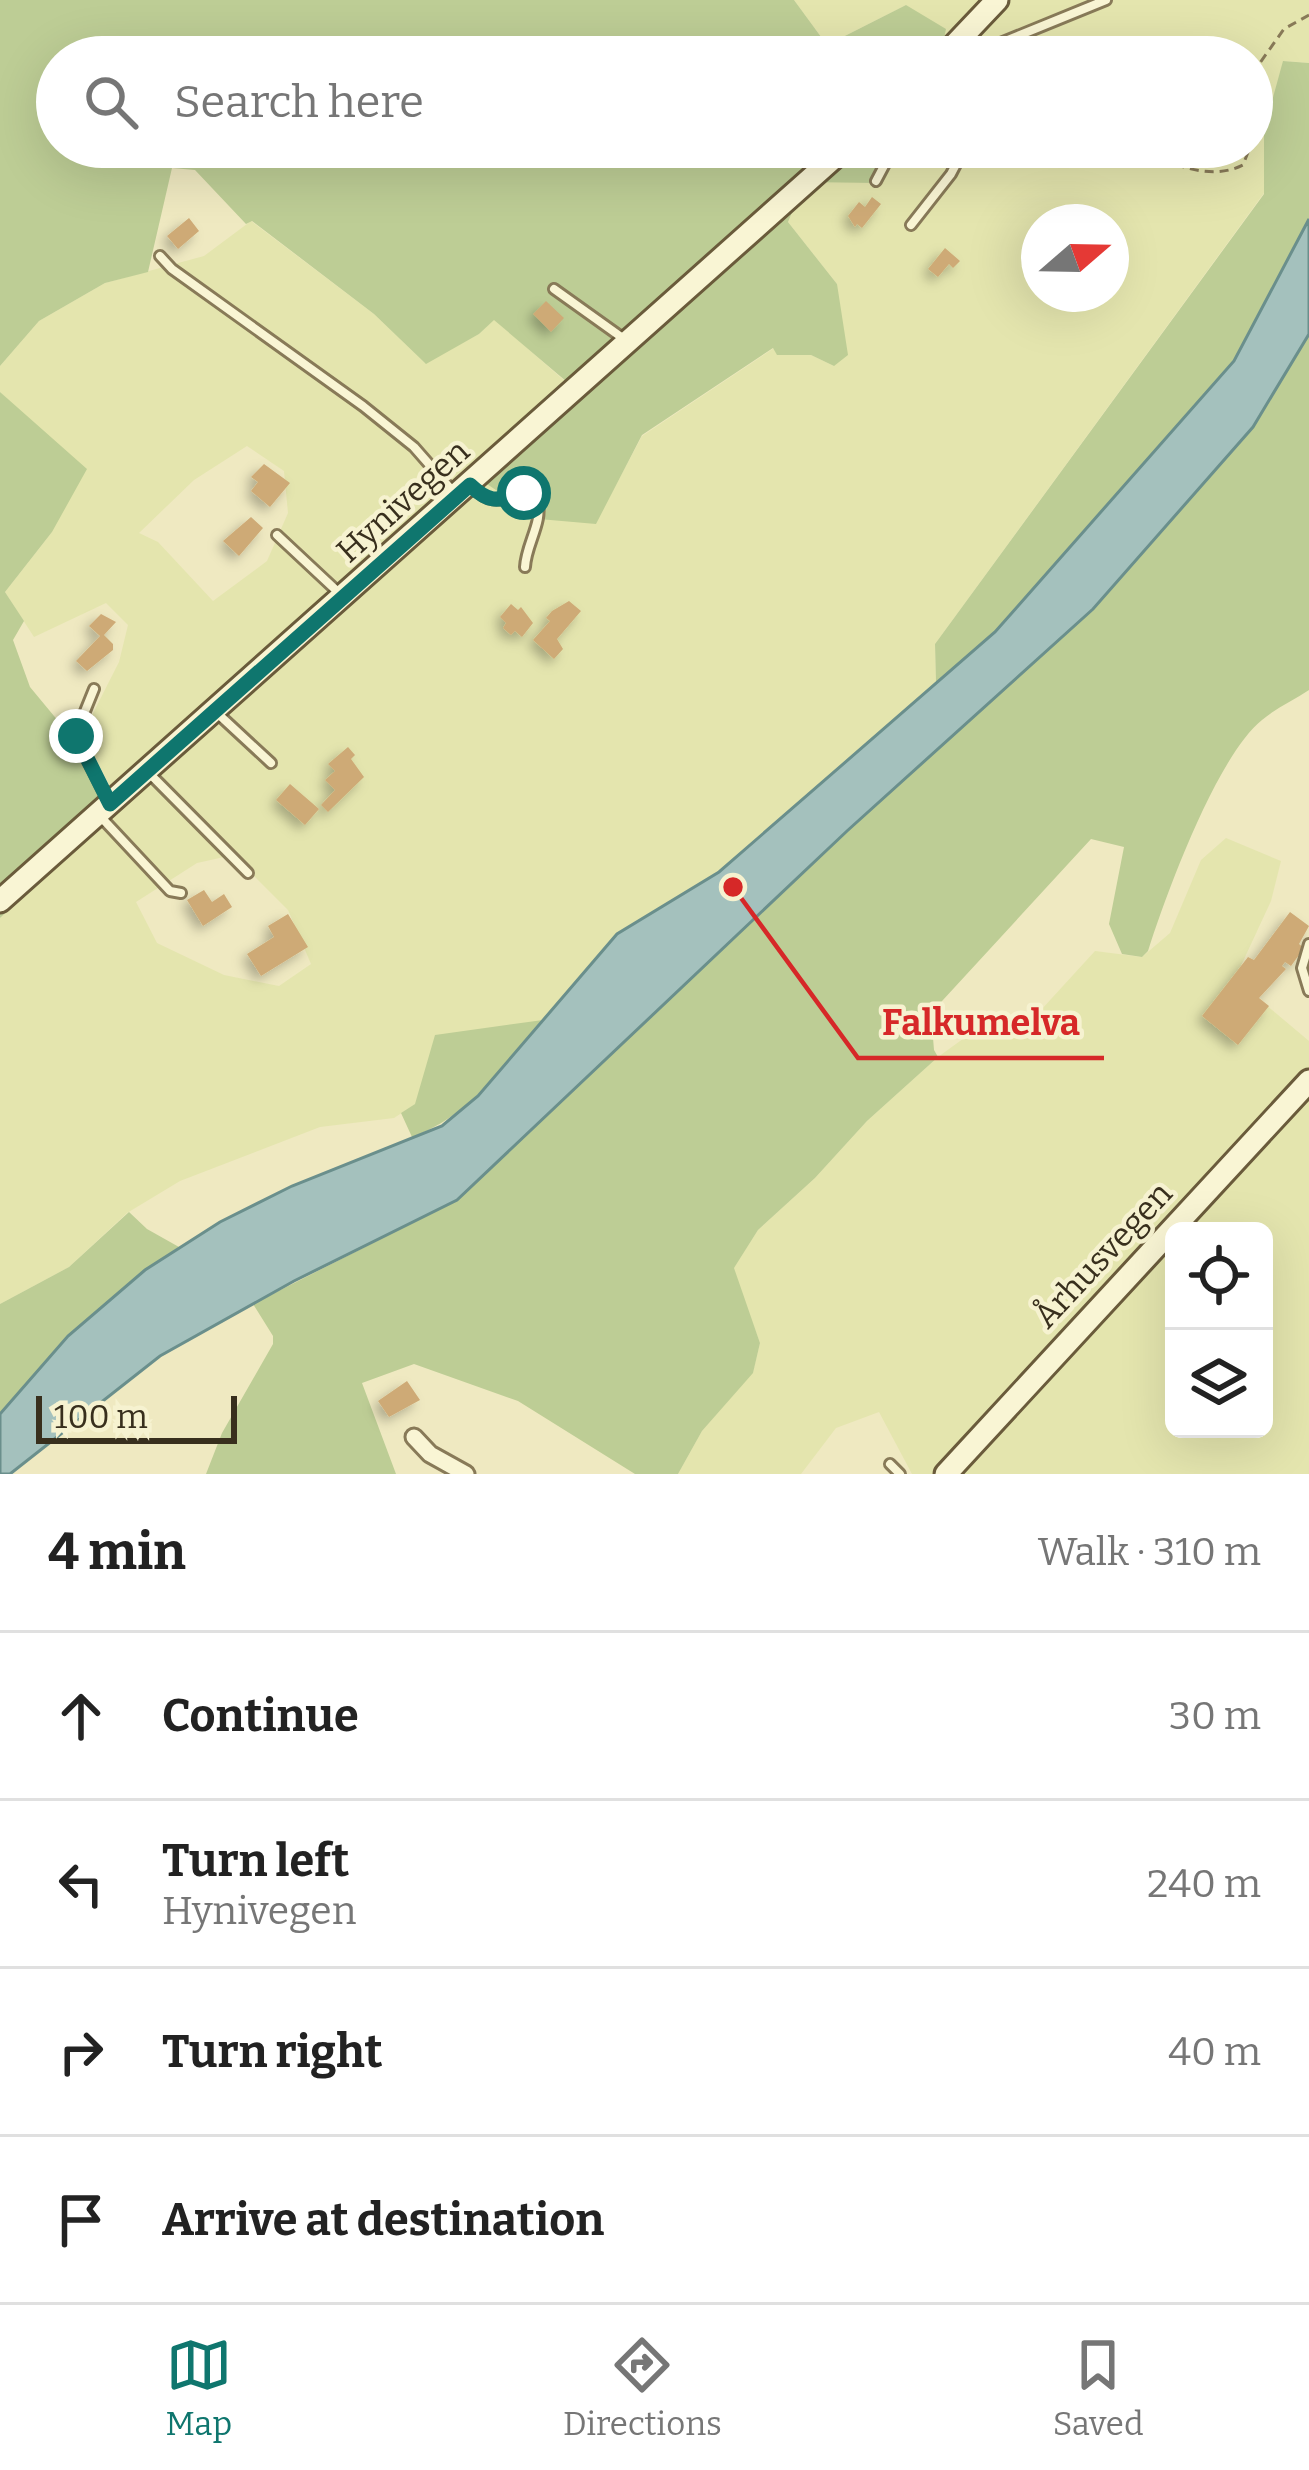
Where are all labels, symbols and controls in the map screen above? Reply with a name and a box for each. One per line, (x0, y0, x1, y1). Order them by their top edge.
search box (36, 36, 1273, 168)
icon: search (78, 69, 144, 135)
text: Search here (174, 75, 424, 129)
north arrow (1021, 204, 1129, 312)
street label: Hynivegen (329, 431, 478, 571)
route start (497, 466, 551, 520)
route end (49, 709, 103, 763)
callout: Falkumelva (858, 986, 1104, 1058)
text: Falkumelva (882, 1001, 1080, 1045)
street label: Århusvegen (1025, 1173, 1181, 1336)
map controls (1165, 1222, 1273, 1438)
button: locate (1165, 1222, 1273, 1330)
button: layers (1165, 1330, 1273, 1438)
scale bar (36, 1390, 237, 1443)
text: 100 m (54, 1397, 148, 1437)
text: 4 min (48, 1521, 186, 1583)
text: Walk · 310 m (1038, 1529, 1261, 1575)
icon: ahead (48, 1683, 114, 1749)
text: Continue (162, 1689, 359, 1743)
text: 30 m (1169, 1693, 1261, 1739)
text: Turn left (162, 1834, 349, 1888)
icon: left (48, 1851, 114, 1917)
text: 240 m (1147, 1861, 1261, 1907)
text: Hynivegen (162, 1888, 356, 1934)
icon: right (48, 2019, 114, 2085)
text: Turn right (162, 2025, 382, 2079)
text: 40 m (1168, 2029, 1261, 2075)
icon: arrive (48, 2187, 114, 2253)
text: Arrive at destination (162, 2193, 604, 2247)
tab: Map (166, 2332, 232, 2444)
tab: Directions (563, 2332, 722, 2444)
tab: Saved (1053, 2332, 1143, 2444)

